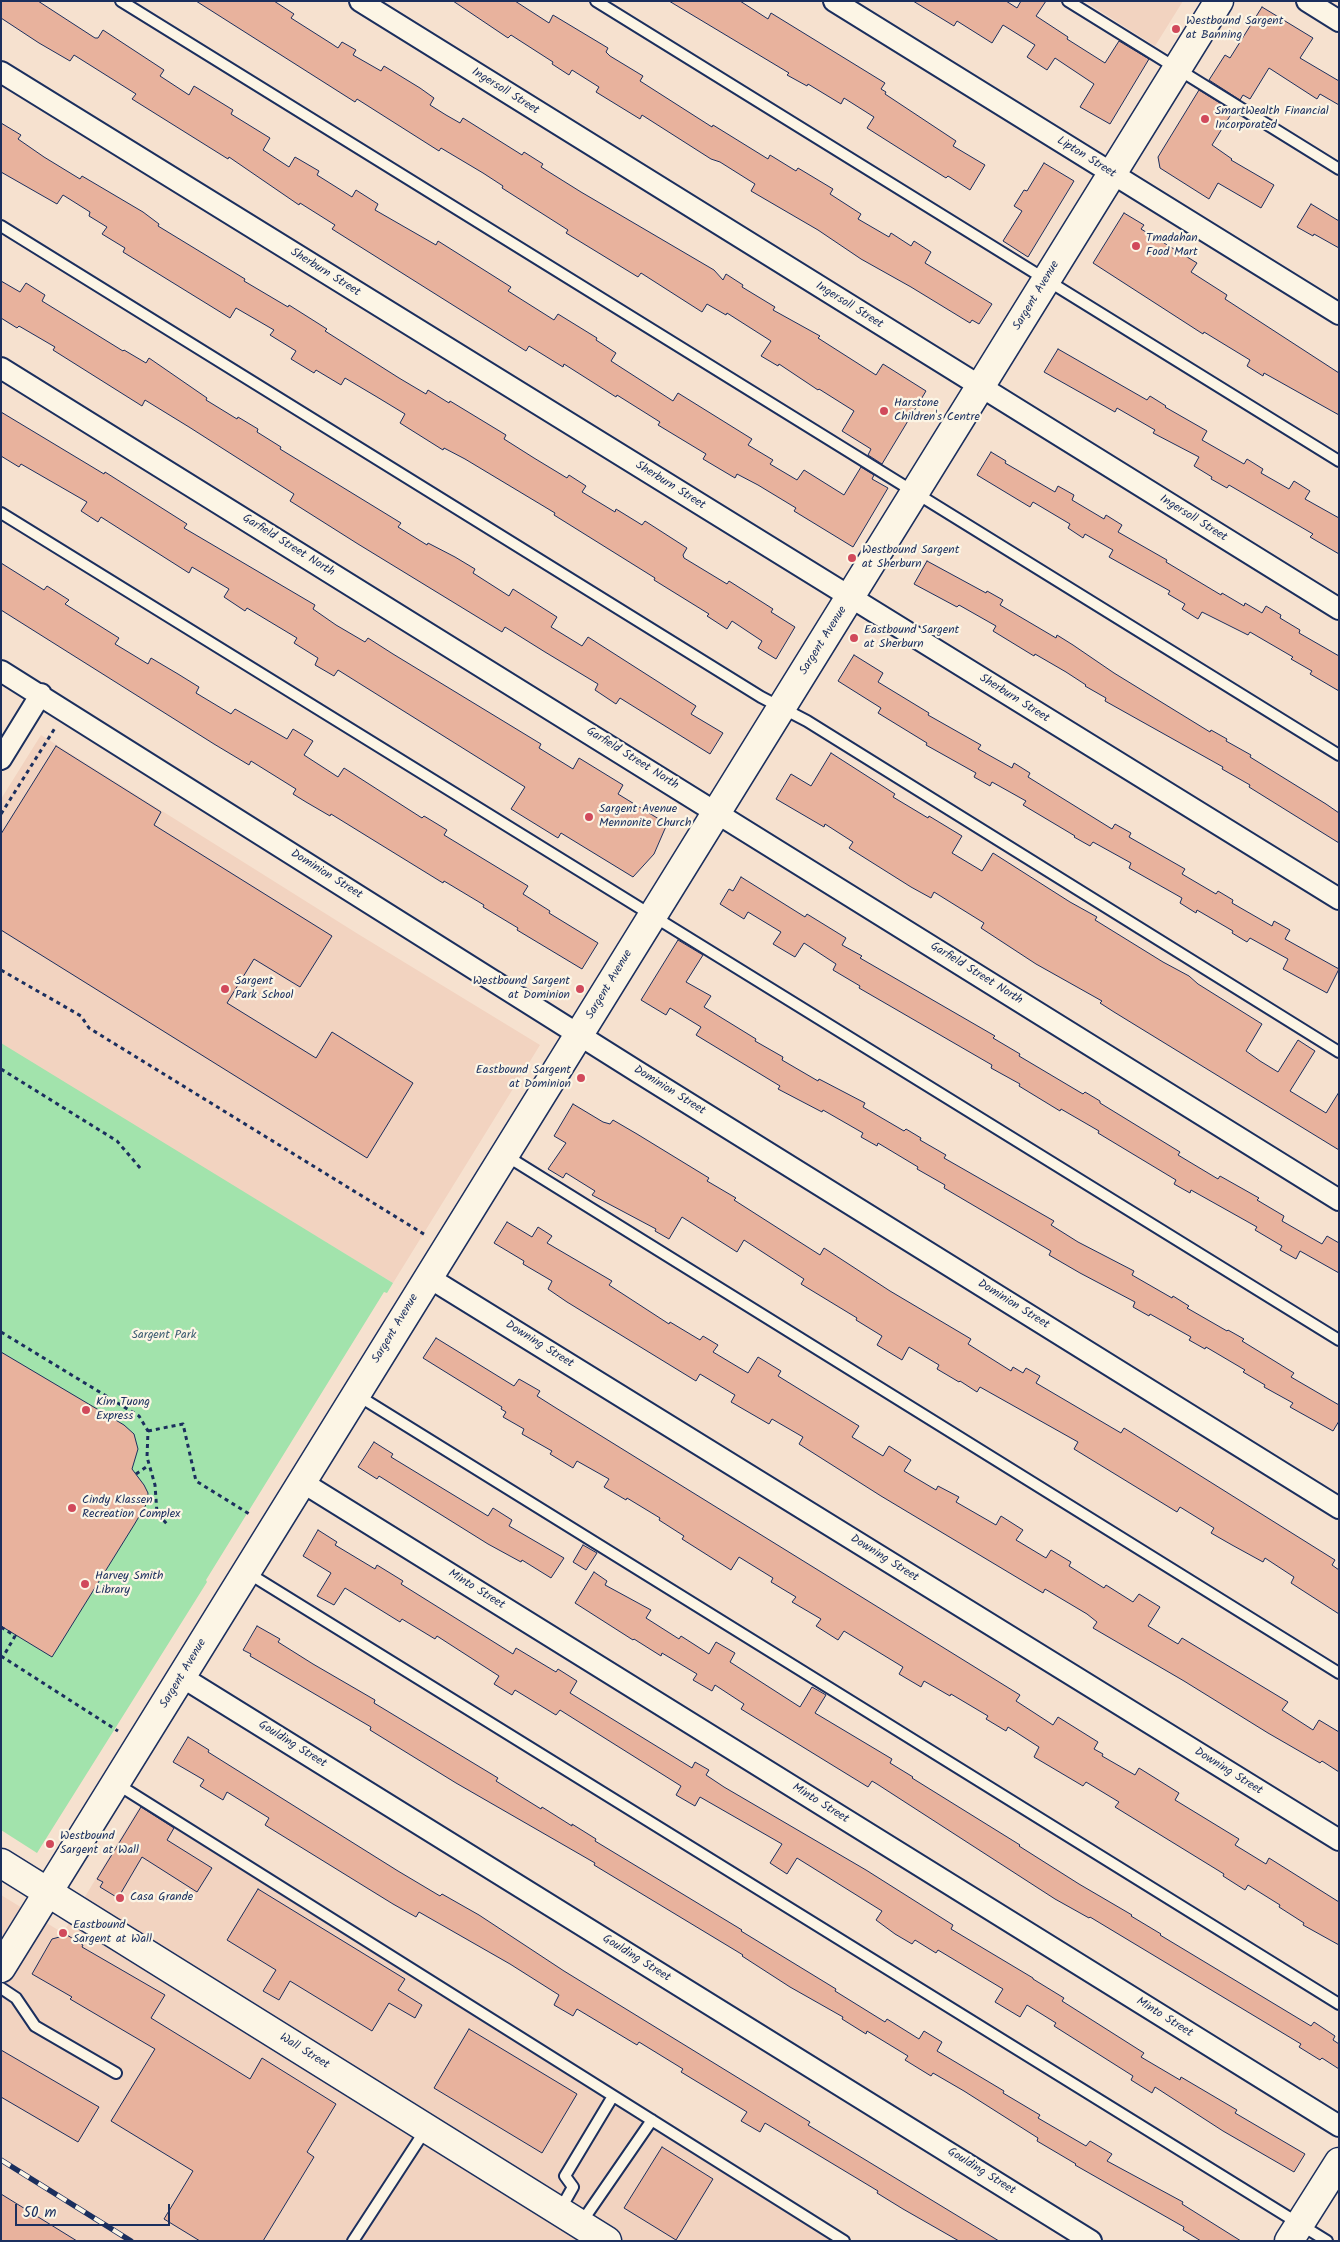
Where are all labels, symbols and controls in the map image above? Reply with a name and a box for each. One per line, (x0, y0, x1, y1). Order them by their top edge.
place label: Westbound Sargent at Banning (1186, 15, 1283, 43)
marker: Westbound Sargent at Banning (1170, 23, 1182, 35)
street label: Ingersoll Street (469, 66, 541, 118)
place label: SmartWealth Financial Incorporated (1215, 105, 1329, 133)
marker: SmartWealth Financial Incorporated (1199, 113, 1211, 125)
street label: Lipton Street (1054, 134, 1118, 182)
place label: Tmadahan Food Mart (1146, 232, 1198, 260)
marker: Tmadahan Food Mart (1130, 240, 1142, 252)
street label: Sherburn Street (287, 246, 363, 300)
street label: Sargent Avenue (1011, 259, 1063, 333)
street label: Ingersoll Street (813, 280, 885, 332)
place label: Harstone Children's Centre (894, 397, 980, 425)
marker: Harstone Children's Centre (878, 405, 890, 417)
street label: Sherburn Street (632, 459, 708, 513)
street label: Ingersoll Street (1157, 493, 1229, 545)
street label: Garfield Street North (239, 512, 337, 580)
place label: Westbound Sargent at Sherburn (862, 544, 959, 572)
marker: Westbound Sargent at Sherburn (846, 552, 858, 564)
street label: Sargent Avenue (797, 604, 851, 678)
place label: Eastbound Sargent at Sherburn (864, 624, 959, 652)
marker: Eastbound Sargent at Sherburn (848, 632, 860, 644)
street label: Sherburn Street (976, 672, 1052, 726)
street label: Garfield Street North (583, 725, 681, 793)
place label: Sargent Avenue Mennonite Church (599, 803, 691, 831)
marker: Sargent Avenue Mennonite Church (583, 811, 595, 823)
street label: Dominion Street (287, 847, 365, 903)
street label: Garfield Street North (927, 940, 1025, 1008)
street label: Sargent Avenue (584, 948, 636, 1022)
place label: Sargent Park School (235, 975, 294, 1003)
place label: Westbound Sargent at Dominion (473, 975, 570, 1003)
marker: Sargent Park School (219, 983, 231, 995)
marker: Westbound Sargent at Dominion (574, 983, 586, 995)
street label: Dominion Street (630, 1063, 708, 1119)
place label: Eastbound Sargent at Dominion (476, 1064, 571, 1092)
marker: Eastbound Sargent at Dominion (575, 1072, 587, 1084)
street label: Dominion Street (974, 1277, 1052, 1333)
street label: Sargent Avenue (370, 1292, 422, 1366)
street label: Downing Street (502, 1318, 576, 1372)
park label: Sargent Park (132, 1329, 196, 1343)
place label: Kim Tuong Express (96, 1396, 150, 1424)
marker: Kim Tuong Express (80, 1404, 92, 1416)
place label: Cindy Klassen Recreation Complex (82, 1494, 180, 1522)
marker: Cindy Klassen Recreation Complex (66, 1502, 78, 1514)
street label: Downing Street (847, 1532, 921, 1586)
street label: Minto Street (445, 1567, 507, 1613)
place label: Harvey Smith Library (95, 1570, 163, 1598)
marker: Harvey Smith Library (79, 1578, 91, 1590)
street label: Sargent Avenue (158, 1637, 210, 1711)
street label: Goulding Street (255, 1718, 329, 1772)
street label: Downing Street (1191, 1745, 1265, 1799)
street label: Minto Street (789, 1781, 851, 1827)
place label: Westbound Sargent at Wall (60, 1830, 139, 1858)
marker: Westbound Sargent at Wall (44, 1838, 56, 1850)
place label: Casa Grande (130, 1891, 193, 1905)
marker: Casa Grande (114, 1892, 126, 1904)
place label: Eastbound Sargent at Wall (73, 1919, 152, 1947)
marker: Eastbound Sargent at Wall (57, 1927, 69, 1939)
street label: Goulding Street (599, 1932, 673, 1986)
street label: Minto Street (1133, 1995, 1195, 2041)
street label: Wall Street (276, 2031, 332, 2073)
street label: Goulding Street (944, 2145, 1018, 2199)
scale bar (18, 2194, 172, 2226)
text: 50 m (23, 2201, 57, 2225)

